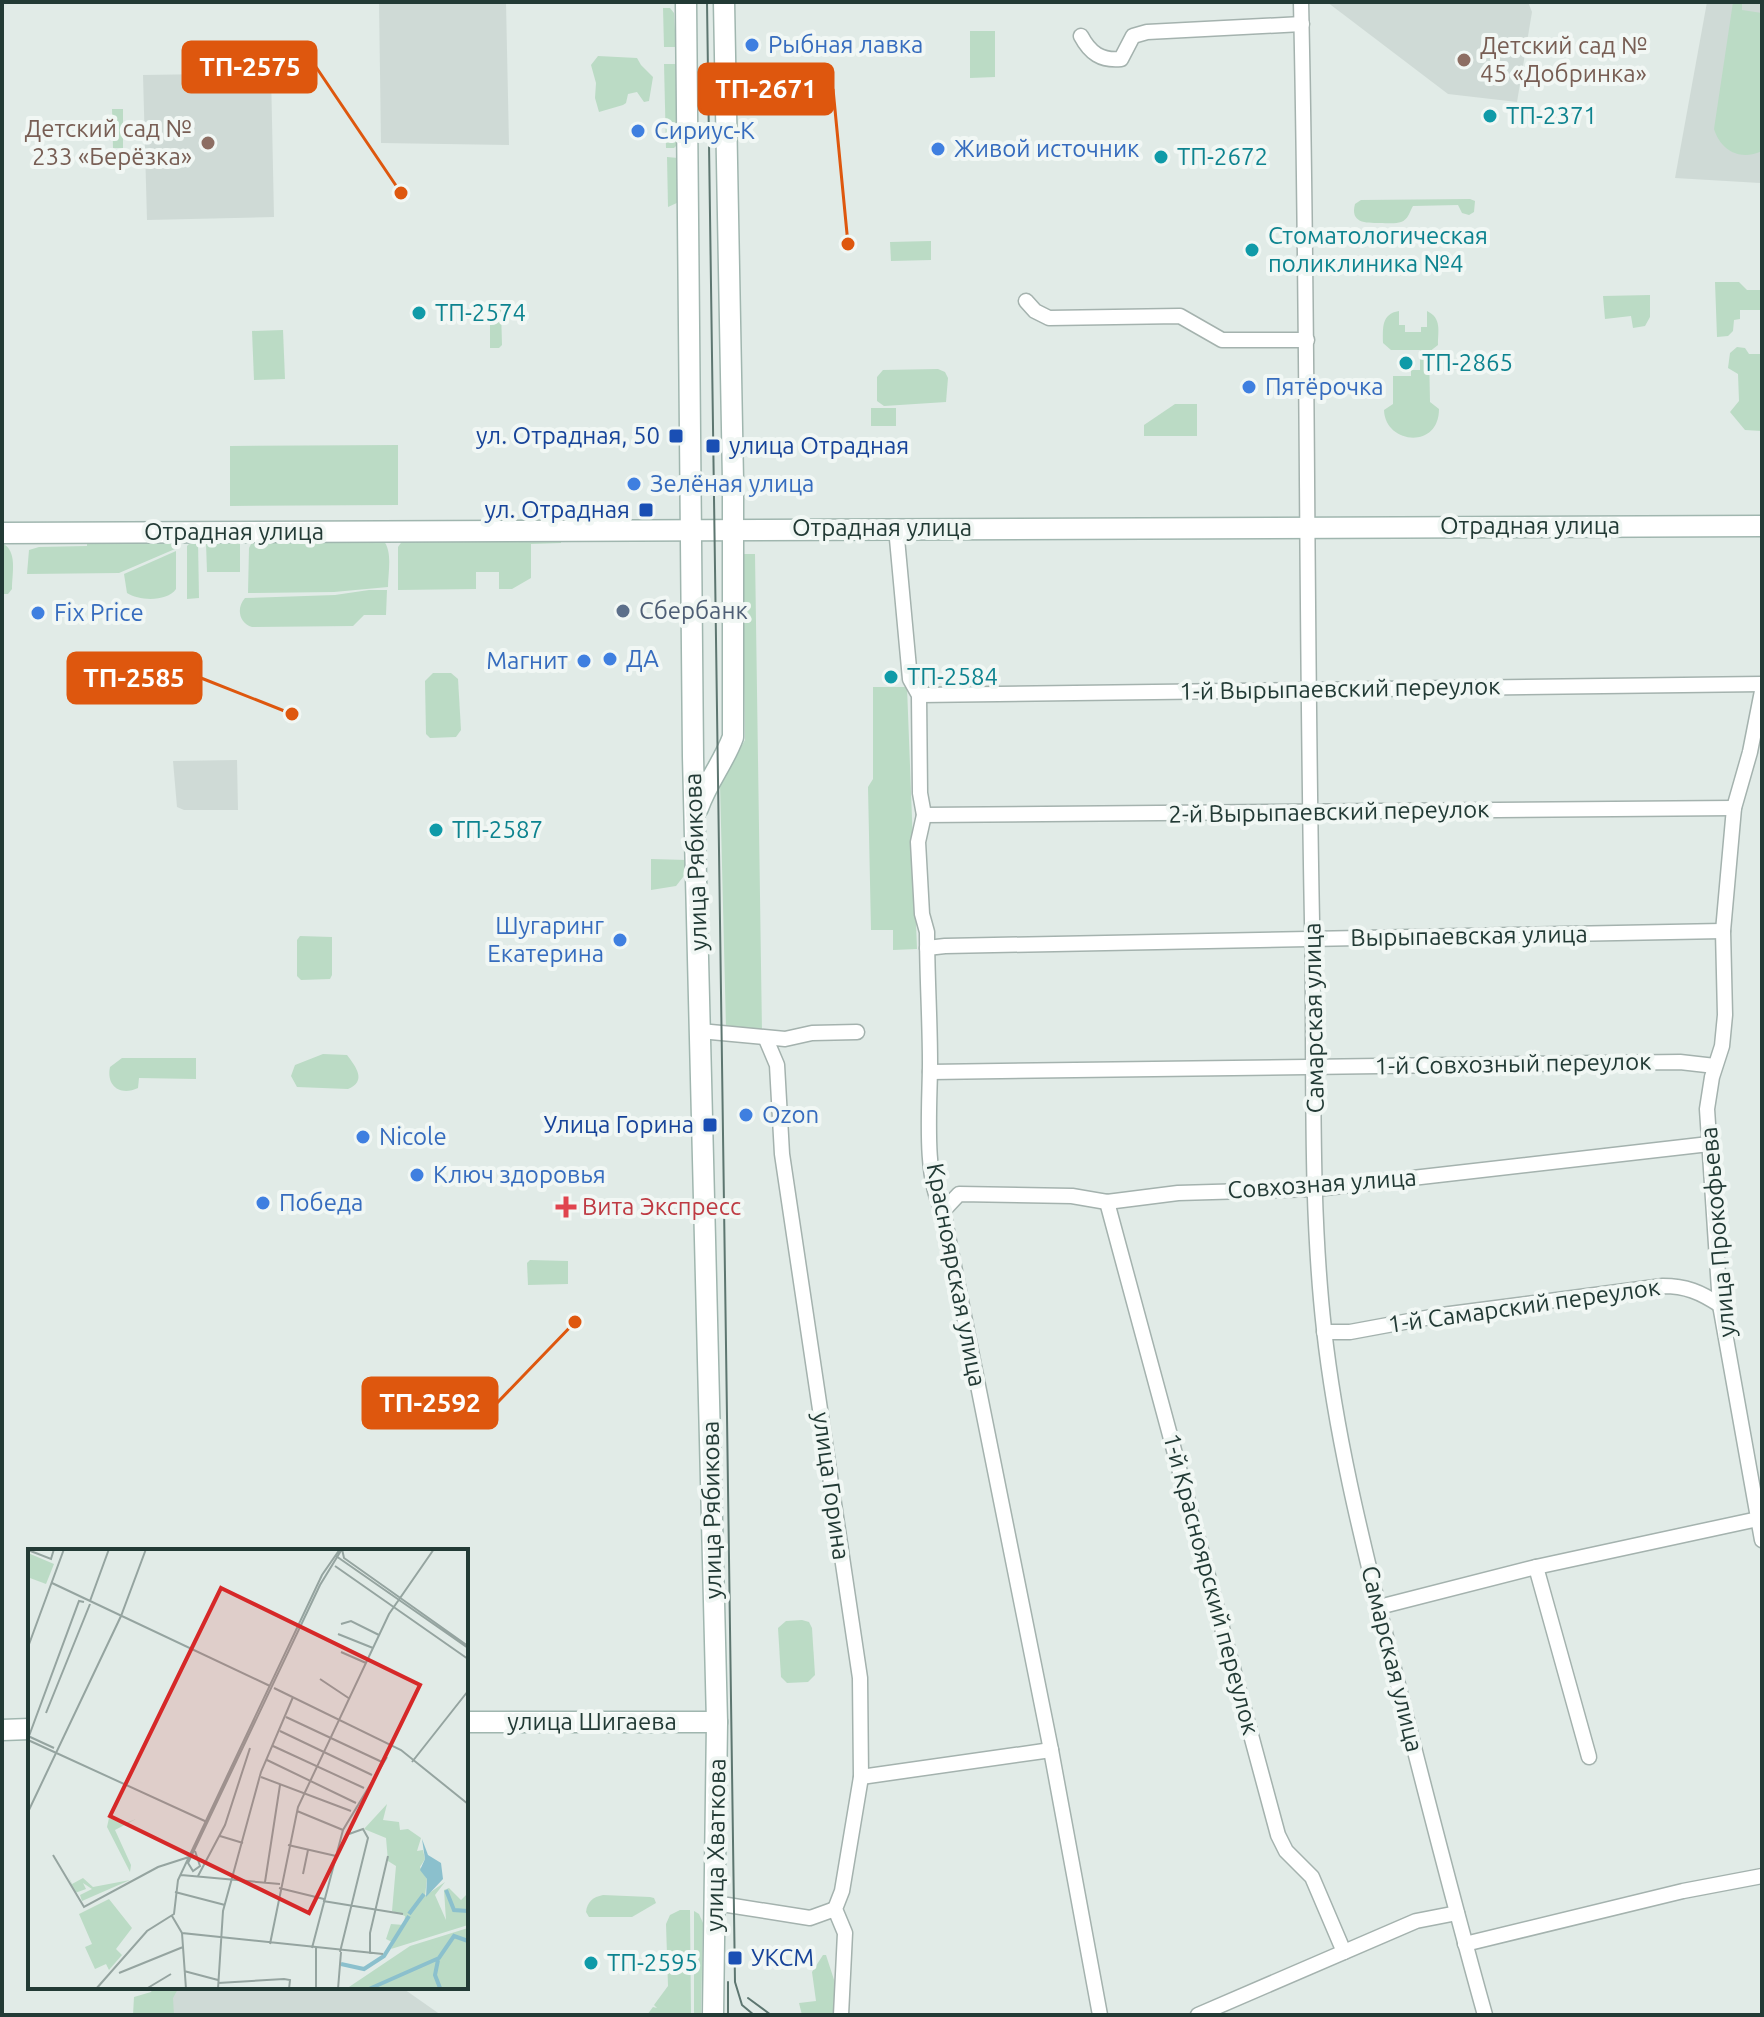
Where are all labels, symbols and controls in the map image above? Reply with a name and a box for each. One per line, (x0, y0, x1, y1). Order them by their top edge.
place label: Рыбная лавка (768, 31, 923, 58)
place label: Детский сад № 45 «Добринка» (1480, 32, 1648, 87)
marker: Рыбная лавка (743, 36, 761, 54)
callout: ТП-2575 (183, 42, 316, 92)
marker: Детский сад № 45 «Добринка» (1455, 51, 1473, 69)
text: ТП-2575 (199, 52, 301, 81)
callout: ТП-2671 (699, 64, 833, 114)
text: ТП-2671 (715, 74, 817, 103)
place label: ТП-2371 (1506, 102, 1597, 129)
marker: ТП-2371 (1481, 107, 1499, 125)
place label: Детский сад № 233 «Берёзка» (24, 115, 192, 170)
place label: Сириус-К (654, 117, 755, 144)
marker: Сириус-К (629, 122, 647, 140)
marker: Детский сад № 233 «Берёзка» (199, 134, 217, 152)
place label: Живой источник (954, 135, 1139, 162)
marker: Живой источник (929, 140, 947, 158)
place label: ТП-2672 (1177, 143, 1268, 170)
marker: ТП-2672 (1152, 148, 1170, 166)
place label: Стоматологическая поликлиника №4 (1268, 222, 1488, 277)
marker: Стоматологическая поликлиника №4 (1243, 241, 1261, 259)
place label: ТП-2574 (435, 299, 526, 326)
marker: ТП-2574 (410, 304, 428, 322)
place label: ТП-2865 (1422, 349, 1513, 376)
marker: ТП-2865 (1397, 354, 1415, 372)
place label: Пятёрочка (1265, 373, 1384, 400)
marker: Пятёрочка (1240, 378, 1258, 396)
place label: ул. Отрадная, 50 (476, 422, 660, 449)
marker: ул. Отрадная, 50 (667, 427, 685, 445)
place label: улица Отрадная (729, 432, 909, 459)
marker: улица Отрадная (704, 437, 722, 455)
place label: Зелёная улица (650, 470, 814, 497)
marker: Зелёная улица (625, 475, 643, 493)
place label: ул. Отрадная (484, 496, 630, 523)
marker: ул. Отрадная (637, 501, 655, 519)
street label: Отрадная улица (1440, 512, 1620, 539)
street label: Отрадная улица (792, 514, 972, 541)
street label: Отрадная улица (144, 518, 324, 545)
place label: Сбербанк (639, 597, 748, 624)
place label: Fix Price (54, 599, 144, 626)
marker: Сбербанк (614, 602, 632, 620)
marker: Fix Price (29, 604, 47, 622)
place label: ДА (626, 645, 659, 672)
place label: Магнит (486, 647, 568, 674)
marker: ДА (601, 650, 619, 668)
marker: Магнит (575, 652, 593, 670)
callout: ТП-2585 (68, 653, 201, 703)
text: ТП-2585 (83, 663, 185, 692)
place label: ТП-2584 (907, 663, 998, 690)
marker: ТП-2584 (882, 668, 900, 686)
street label: 1-й Вырыпаевский переулок (1179, 672, 1501, 705)
street label: улица Рябикова (679, 772, 712, 952)
street label: 2-й Вырыпаевский переулок (1168, 795, 1490, 828)
place label: ТП-2587 (452, 816, 543, 843)
marker: ТП-2587 (427, 821, 445, 839)
place label: Шугаринг Екатерина (487, 912, 604, 967)
street label: Вырыпаевская улица (1350, 920, 1588, 951)
street label: Самарская улица (1298, 922, 1329, 1114)
marker: Шугаринг Екатерина (611, 931, 629, 949)
street label: 1-й Совхозный переулок (1374, 1048, 1652, 1079)
place label: Ozon (762, 1101, 819, 1128)
marker: Ozon (737, 1106, 755, 1124)
place label: Улица Горина (544, 1111, 694, 1138)
marker: Улица Горина (701, 1116, 719, 1134)
place label: Nicole (379, 1123, 447, 1150)
street label: улица Прокофьева (1695, 1126, 1740, 1338)
marker: Nicole (354, 1128, 372, 1146)
place label: Ключ здоровья (433, 1161, 606, 1188)
street label: Красноярская улица (922, 1161, 991, 1389)
street label: Совхозная улица (1226, 1163, 1417, 1204)
marker: Ключ здоровья (408, 1166, 426, 1184)
place label: Победа (279, 1189, 363, 1216)
place label: Вита Экспресс (582, 1193, 741, 1220)
marker: Победа (254, 1194, 272, 1212)
marker: Вита Экспресс (557, 1198, 575, 1216)
street label: 1-й Самарский переулок (1386, 1273, 1662, 1338)
callout: ТП-2592 (363, 1378, 497, 1428)
text: ТП-2592 (379, 1388, 481, 1417)
street label: улица Горина (808, 1410, 855, 1562)
street label: улица Рябикова (696, 1421, 727, 1599)
street label: 1-й Красноярский переулок (1158, 1430, 1265, 1737)
inset map (28, 1549, 468, 1989)
street label: Самарская улица (1356, 1563, 1429, 1755)
street label: улица Шигаева (507, 1708, 677, 1735)
street label: улица Хваткова (700, 1758, 731, 1932)
place label: УКСМ (751, 1944, 814, 1971)
place label: ТП-2595 (607, 1949, 698, 1976)
marker: УКСМ (726, 1949, 744, 1967)
marker: ТП-2595 (582, 1954, 600, 1972)

